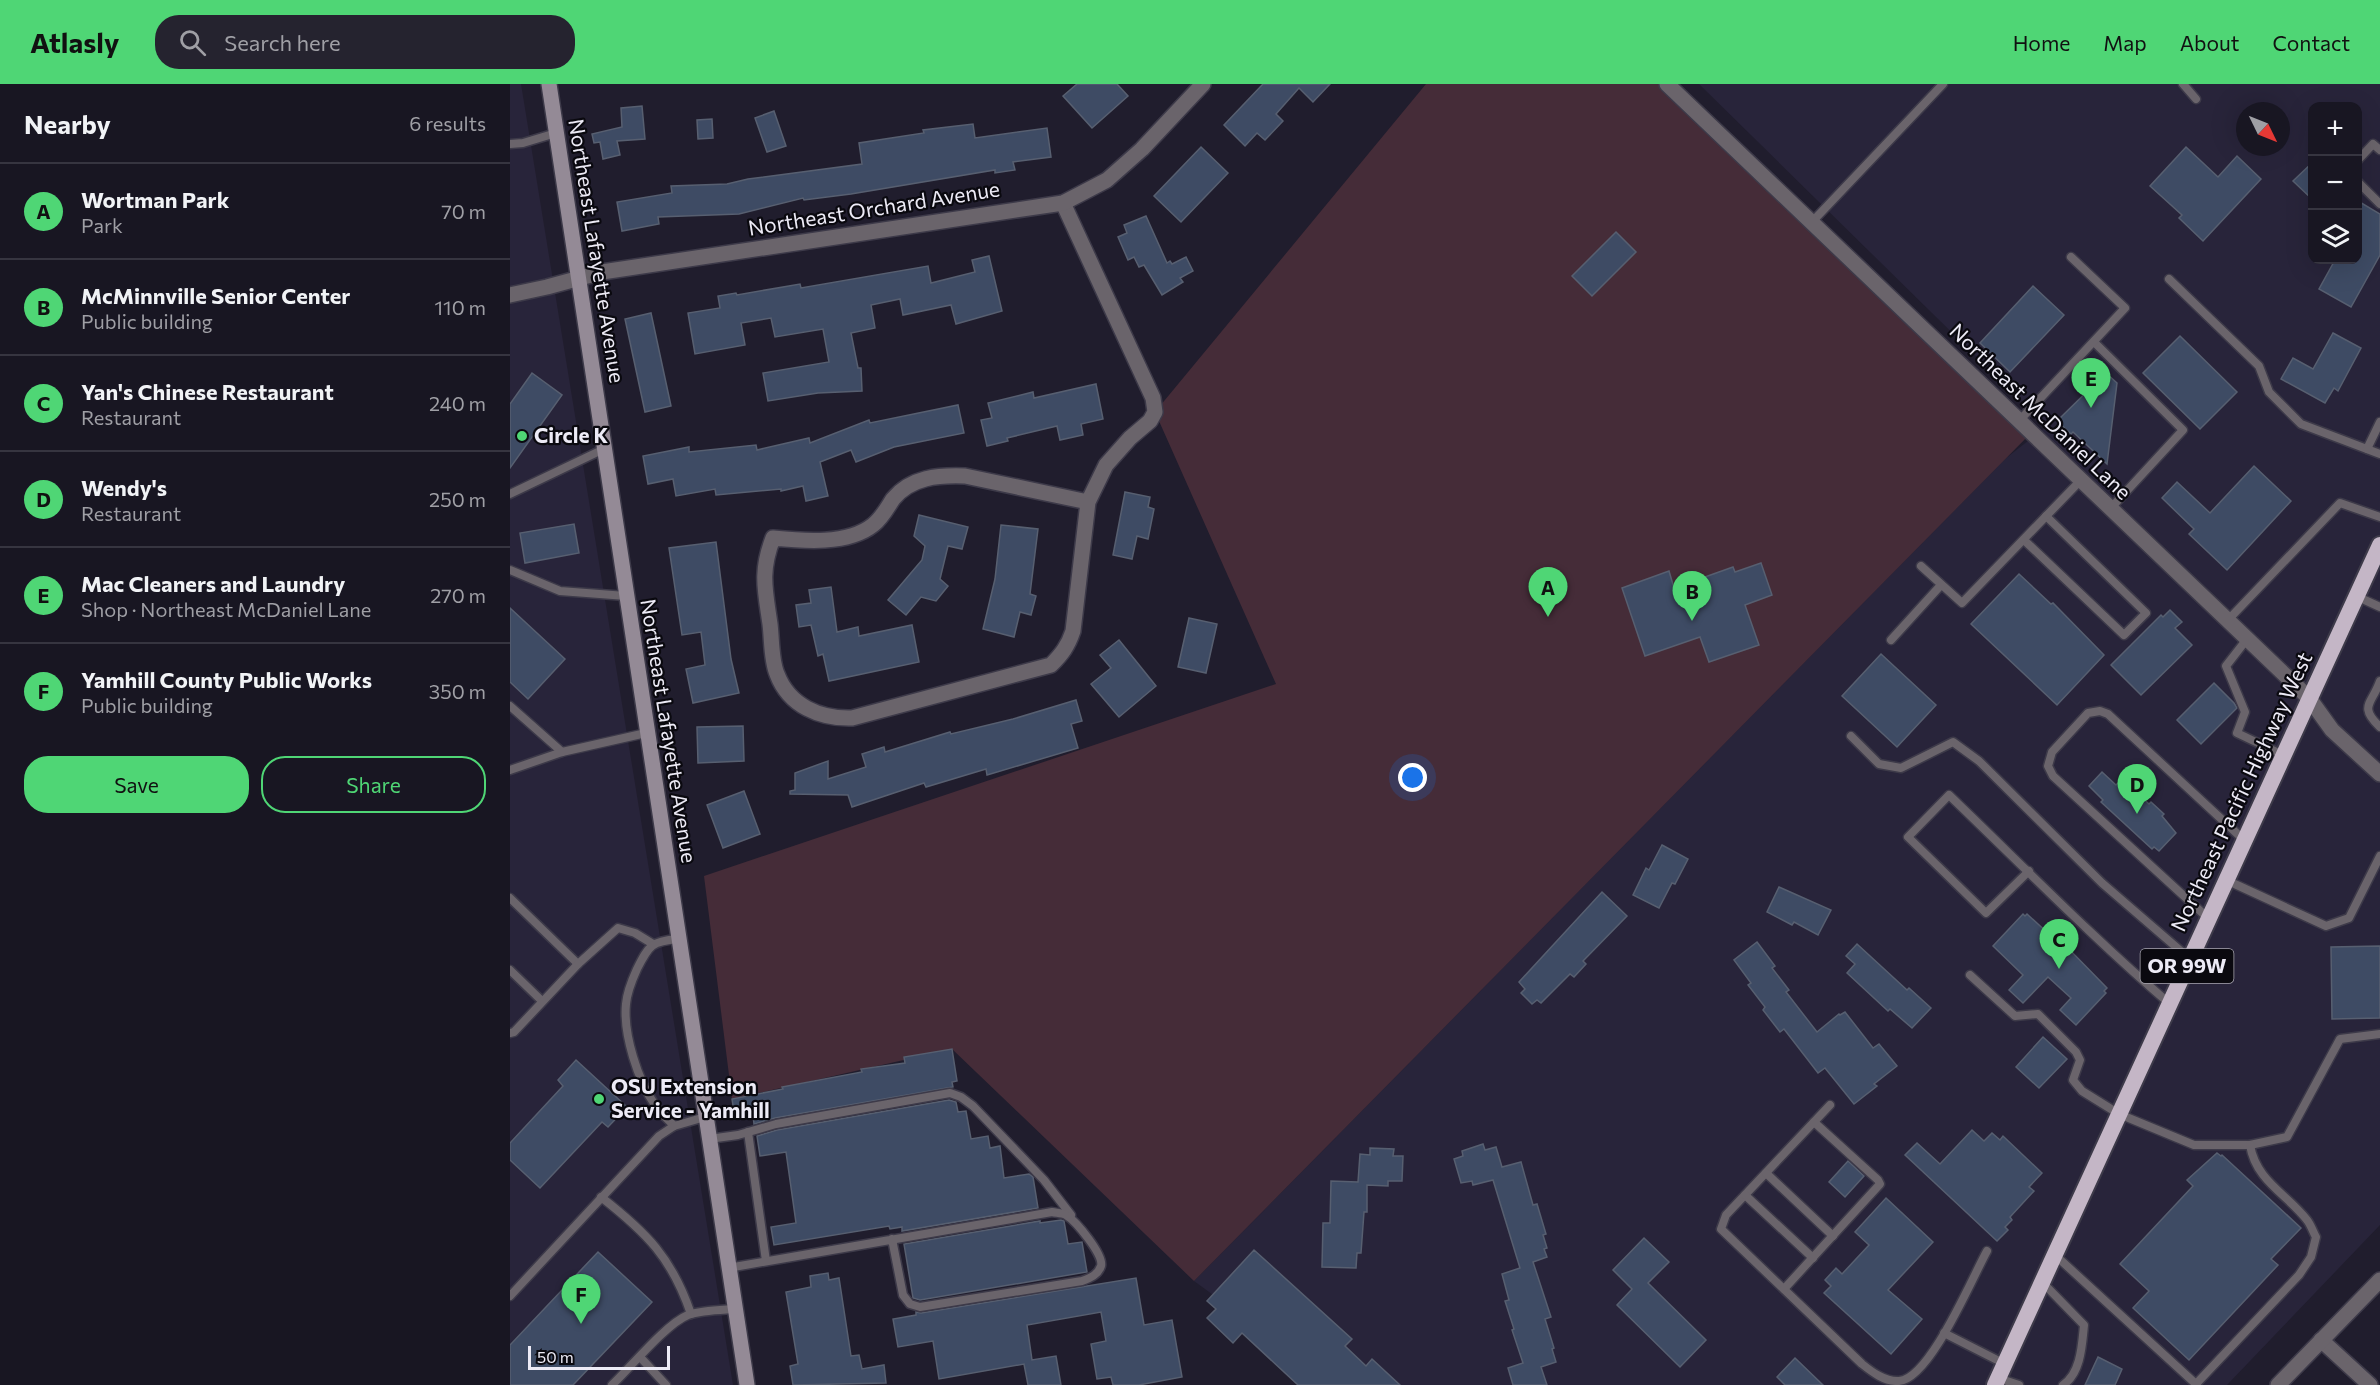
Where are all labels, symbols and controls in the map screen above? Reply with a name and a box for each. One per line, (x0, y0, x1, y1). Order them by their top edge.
search box (155, 15, 575, 69)
text: Atlasly (30, 25, 119, 59)
icon: search (176, 26, 209, 59)
text: Search here (224, 29, 341, 56)
text: Home (2013, 30, 2070, 55)
text: Map (2103, 30, 2147, 55)
text: About (2180, 30, 2239, 55)
text: Contact (2272, 30, 2350, 55)
north arrow (2236, 102, 2290, 156)
map controls (2308, 102, 2362, 264)
button: + (2308, 102, 2362, 156)
text: Nearby (24, 108, 111, 139)
text: 6 results (409, 111, 486, 135)
street label: Northeast Lafayette Avenue (564, 117, 631, 385)
button: − (2308, 156, 2362, 210)
street label: Northeast Orchard Avenue (746, 175, 1001, 240)
text: Wortman Park (81, 186, 229, 213)
text: A (36, 199, 51, 223)
text: 70 m (441, 199, 486, 223)
button: layers (2308, 210, 2362, 264)
text: Park (81, 213, 123, 237)
text: McMinnville Senior Center (81, 282, 350, 309)
text: B (37, 295, 50, 319)
text: 110 m (435, 295, 486, 319)
text: Public building (81, 309, 213, 333)
street label: Northeast McDaniel Lane (1945, 318, 2137, 504)
pin: E (2072, 358, 2110, 408)
text: Yan's Chinese Restaurant (81, 378, 334, 405)
text: C (37, 391, 50, 415)
text: 240 m (429, 391, 486, 415)
text: Restaurant (81, 405, 181, 429)
place label: Circle K (534, 422, 609, 447)
marker: Circle K (515, 429, 529, 443)
text: Wendy's (81, 474, 167, 501)
text: D (36, 487, 51, 511)
text: 250 m (429, 487, 486, 511)
text: Restaurant (81, 501, 181, 525)
pin: A (1528, 568, 1568, 617)
text: Mac Cleaners and Laundry (81, 570, 345, 597)
pin: B (1672, 572, 1712, 621)
text: E (38, 583, 49, 607)
text: 270 m (430, 583, 486, 607)
text: Shop · Northeast McDaniel Lane (81, 597, 371, 621)
street label: Northeast Lafayette Avenue (636, 597, 703, 865)
street label: Northeast Pacific Highway West (2165, 648, 2316, 935)
text: Yamhill County Public Works (81, 666, 372, 693)
text: F (38, 679, 49, 703)
text: 350 m (429, 679, 486, 703)
text: Public building (81, 693, 213, 717)
button: Save (24, 756, 249, 813)
button: Share (261, 756, 486, 813)
your location (1398, 763, 1427, 792)
pin: D (2118, 764, 2156, 814)
pin: C (2040, 920, 2078, 969)
road number: OR 99W (2140, 949, 2234, 983)
place label: OSU Extension Service - Yamhill (611, 1073, 770, 1122)
marker: OSU Extension Service - Yamhill (592, 1092, 606, 1106)
pin: F (562, 1274, 600, 1324)
scale bar (528, 1343, 670, 1370)
text: 50 m (537, 1347, 574, 1366)

